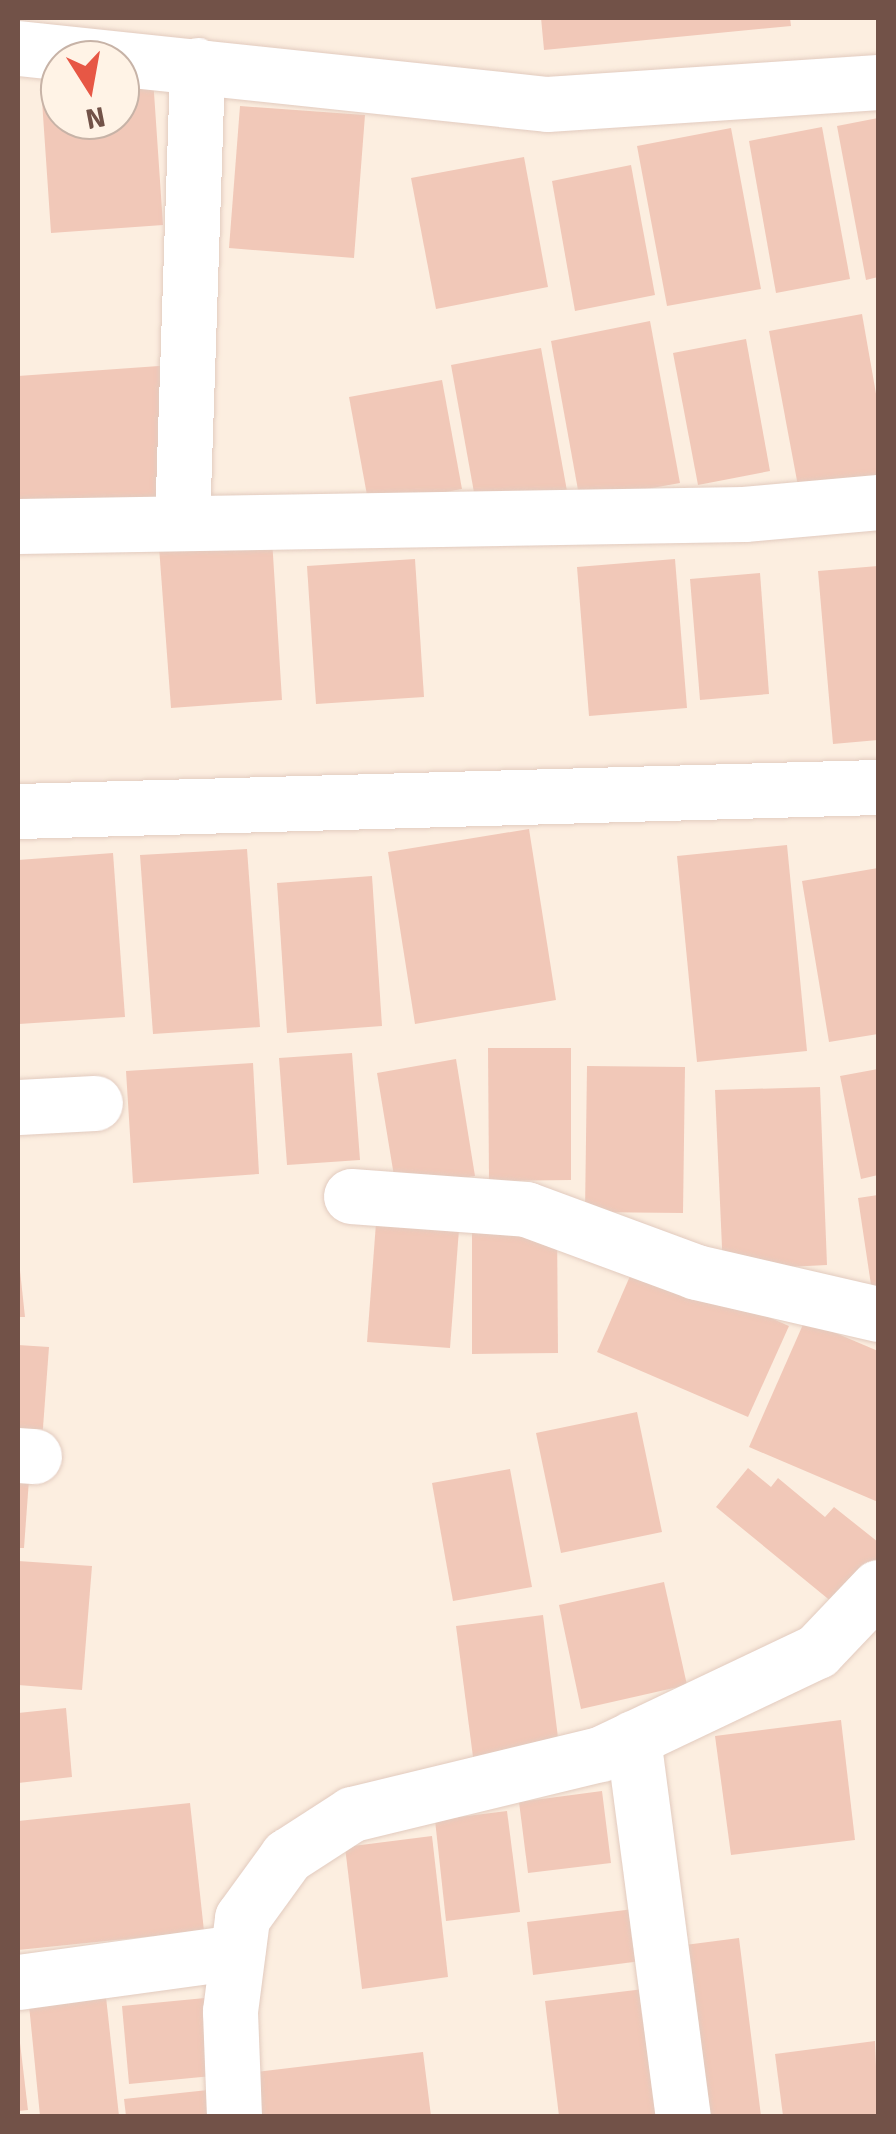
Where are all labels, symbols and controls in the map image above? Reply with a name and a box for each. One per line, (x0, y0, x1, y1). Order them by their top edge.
north arrow (40, 40, 140, 140)
text: N (83, 99, 108, 136)

